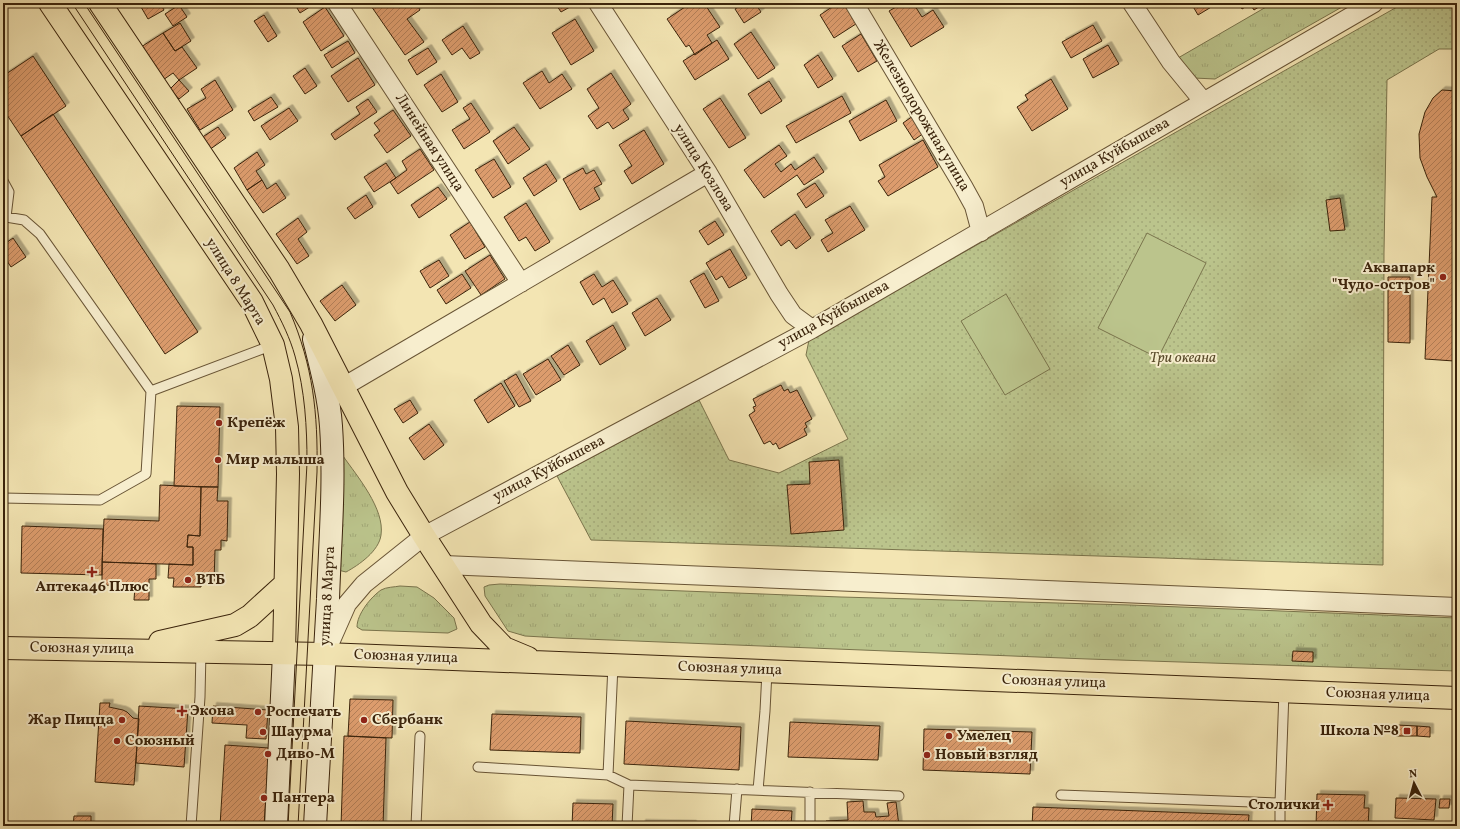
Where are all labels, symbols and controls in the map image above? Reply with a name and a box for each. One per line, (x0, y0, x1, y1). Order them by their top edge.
street label: Железнодорожная улица (867, 36, 975, 196)
street label: Линейная улица (389, 90, 469, 196)
street label: улица Куйбышева (1056, 113, 1174, 193)
street label: улица Козлова (668, 120, 738, 216)
street label: улица 8 Марта (200, 234, 270, 330)
place label: Аквапарк "Чудо-остров" (1332, 258, 1435, 296)
marker: Аквапарк "Чудо-остров" (1438, 272, 1448, 282)
street label: улица Куйбышева (775, 276, 893, 354)
park label: Три океана (1150, 348, 1216, 369)
place label: Крепёж (227, 413, 286, 434)
marker: Крепёж (214, 418, 224, 428)
street label: улица Куйбышева (489, 431, 609, 507)
place label: Мир малыша (226, 450, 325, 471)
marker: Мир малыша (213, 455, 223, 465)
street label: улица 8 Марта (315, 546, 341, 646)
marker: Аптека46 Плюс (87, 567, 97, 577)
place label: ВТБ (196, 570, 225, 591)
marker: ВТБ (183, 575, 193, 585)
place label: Аптека46 Плюс (35, 577, 149, 598)
street label: Союзная улица (30, 638, 134, 660)
street label: Союзная улица (353, 645, 459, 669)
street label: Союзная улица (677, 657, 783, 681)
street label: Союзная улица (1001, 670, 1107, 694)
street label: Союзная улица (1325, 683, 1431, 707)
place label: Экона (190, 701, 235, 722)
place label: Роспечать (266, 702, 342, 723)
marker: Экона (177, 706, 187, 716)
marker: Роспечать (253, 707, 263, 717)
place label: Жар Пицца (28, 710, 114, 731)
place label: Сбербанк (372, 710, 443, 731)
marker: Жар Пицца (117, 715, 127, 725)
marker: Сбербанк (359, 715, 369, 725)
place label: Школа №8 (1320, 721, 1399, 742)
place label: Шаурма (271, 722, 332, 743)
place label: Умелец (957, 726, 1011, 747)
marker: Школа №8 (1402, 726, 1412, 736)
marker: Шаурма (258, 727, 268, 737)
place label: Союзный (125, 731, 195, 752)
marker: Умелец (944, 731, 954, 741)
marker: Союзный (112, 736, 122, 746)
place label: Диво-М (276, 744, 335, 765)
place label: Новый взгляд (935, 745, 1038, 766)
marker: Диво-М (263, 749, 273, 759)
marker: Новый взгляд (922, 750, 932, 760)
north arrow (1394, 763, 1434, 803)
text: N (1408, 767, 1418, 782)
place label: Пантера (272, 788, 335, 809)
marker: Пантера (259, 793, 269, 803)
place label: Столички (1248, 795, 1320, 816)
marker: Столички (1323, 800, 1333, 810)

